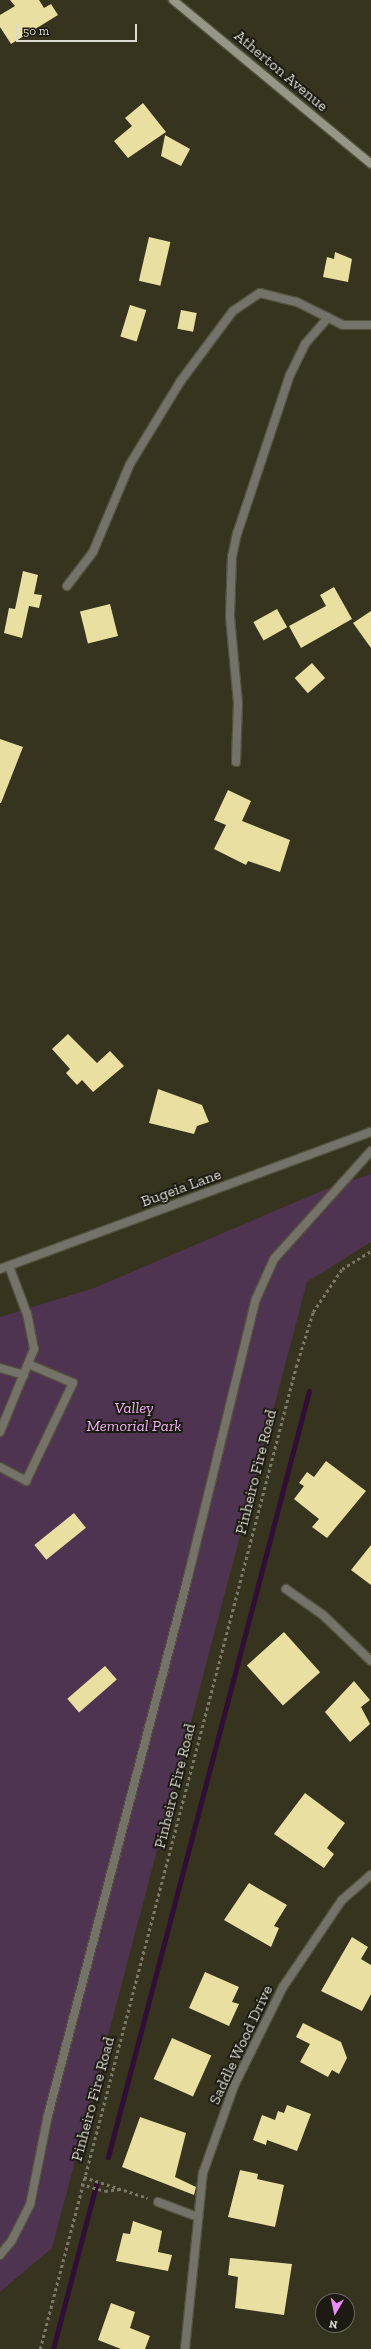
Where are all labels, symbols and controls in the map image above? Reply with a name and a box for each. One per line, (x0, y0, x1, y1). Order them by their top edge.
scale bar (18, 16, 139, 42)
text: 50 m (23, 24, 49, 38)
street label: Atherton Avenue (230, 26, 332, 116)
street label: Bugeia Lane (138, 1165, 224, 1211)
park label: Valley Memorial Park (86, 1398, 182, 1436)
street label: Pinheiro Fire Road (231, 1408, 281, 1536)
street label: Pinheiro Fire Road (150, 1722, 200, 1850)
street label: Saddle Wood Drive (205, 1982, 277, 2108)
street label: Pinheiro Fire Road (67, 2035, 119, 2163)
north arrow (315, 2293, 355, 2333)
text: N (328, 2317, 338, 2331)

